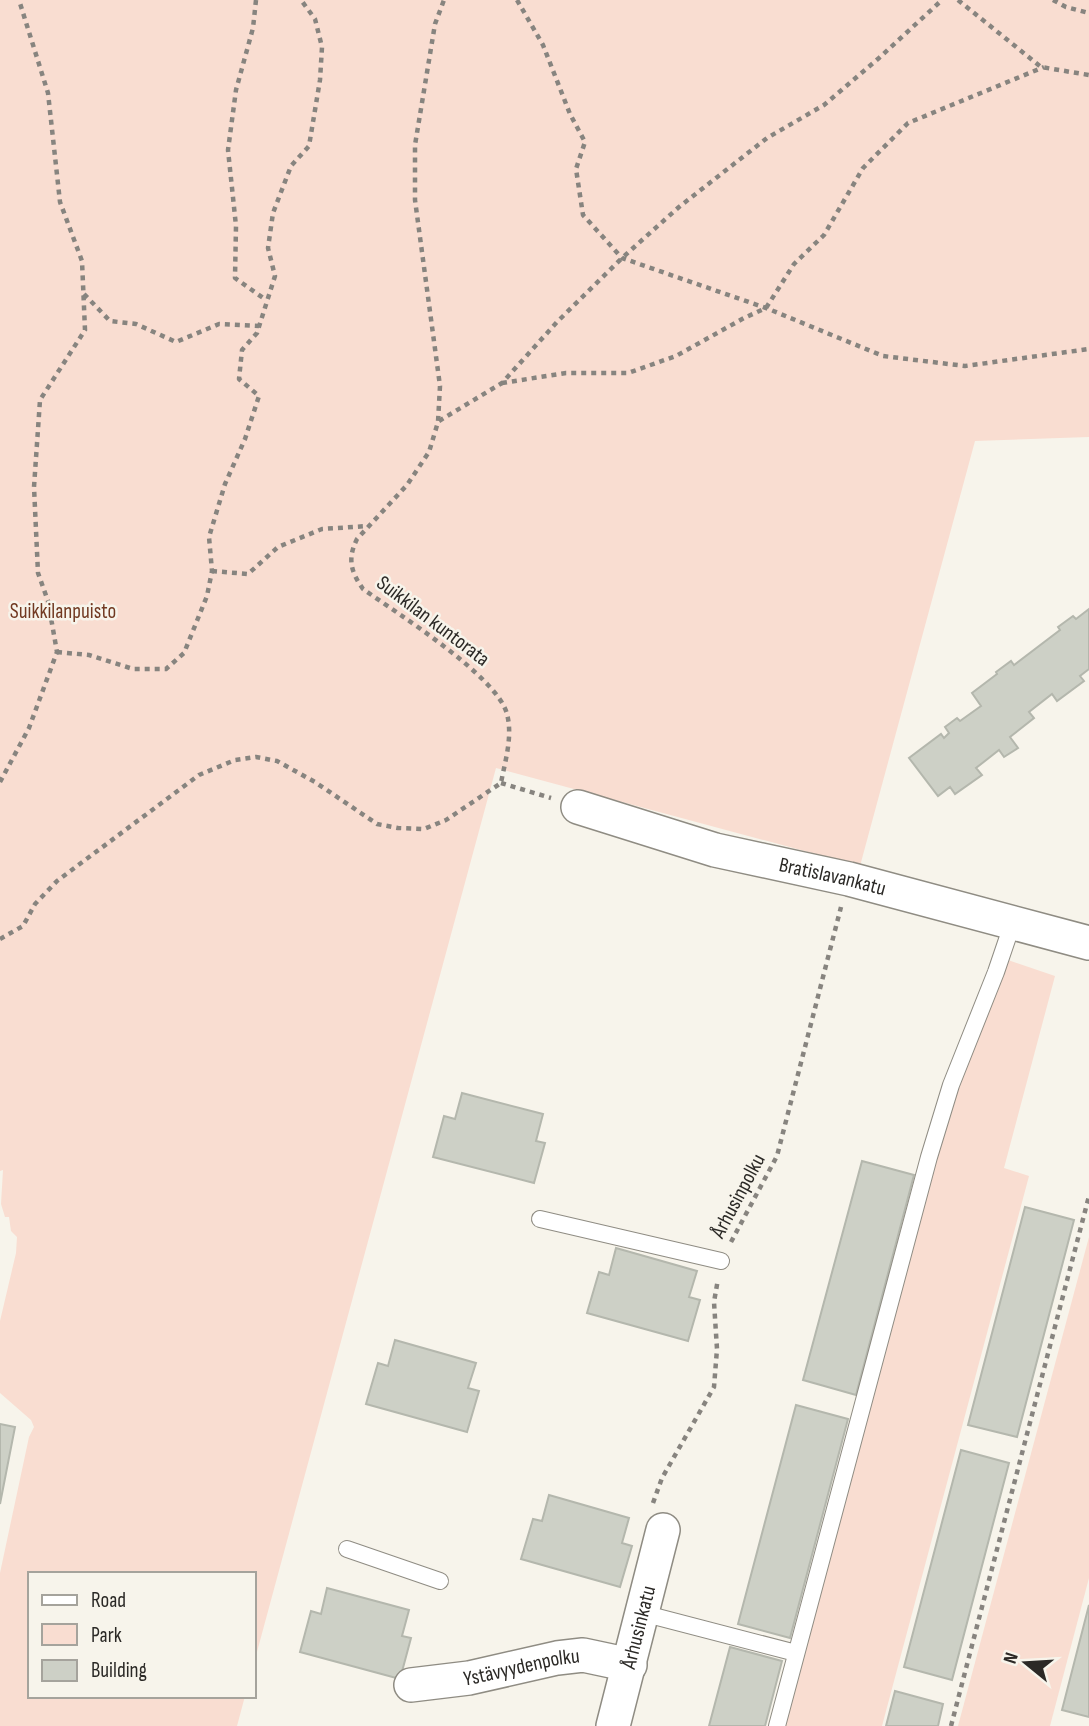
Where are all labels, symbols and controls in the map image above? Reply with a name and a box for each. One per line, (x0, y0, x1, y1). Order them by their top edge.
street label: Suikkilan kuntorata (372, 570, 494, 672)
park label: Suikkilanpuisto (10, 599, 116, 624)
street label: Bratislavankatu (777, 852, 889, 901)
street label: Århusinpolku (705, 1150, 771, 1243)
legend (28, 1572, 256, 1698)
street label: Århusinkatu (615, 1583, 661, 1672)
text: Road (91, 1588, 126, 1613)
text: Park (91, 1623, 122, 1648)
north arrow (991, 1628, 1061, 1698)
street label: Ystävyydenpolku (462, 1643, 581, 1691)
text: N (999, 1650, 1024, 1667)
text: Building (91, 1658, 147, 1683)

